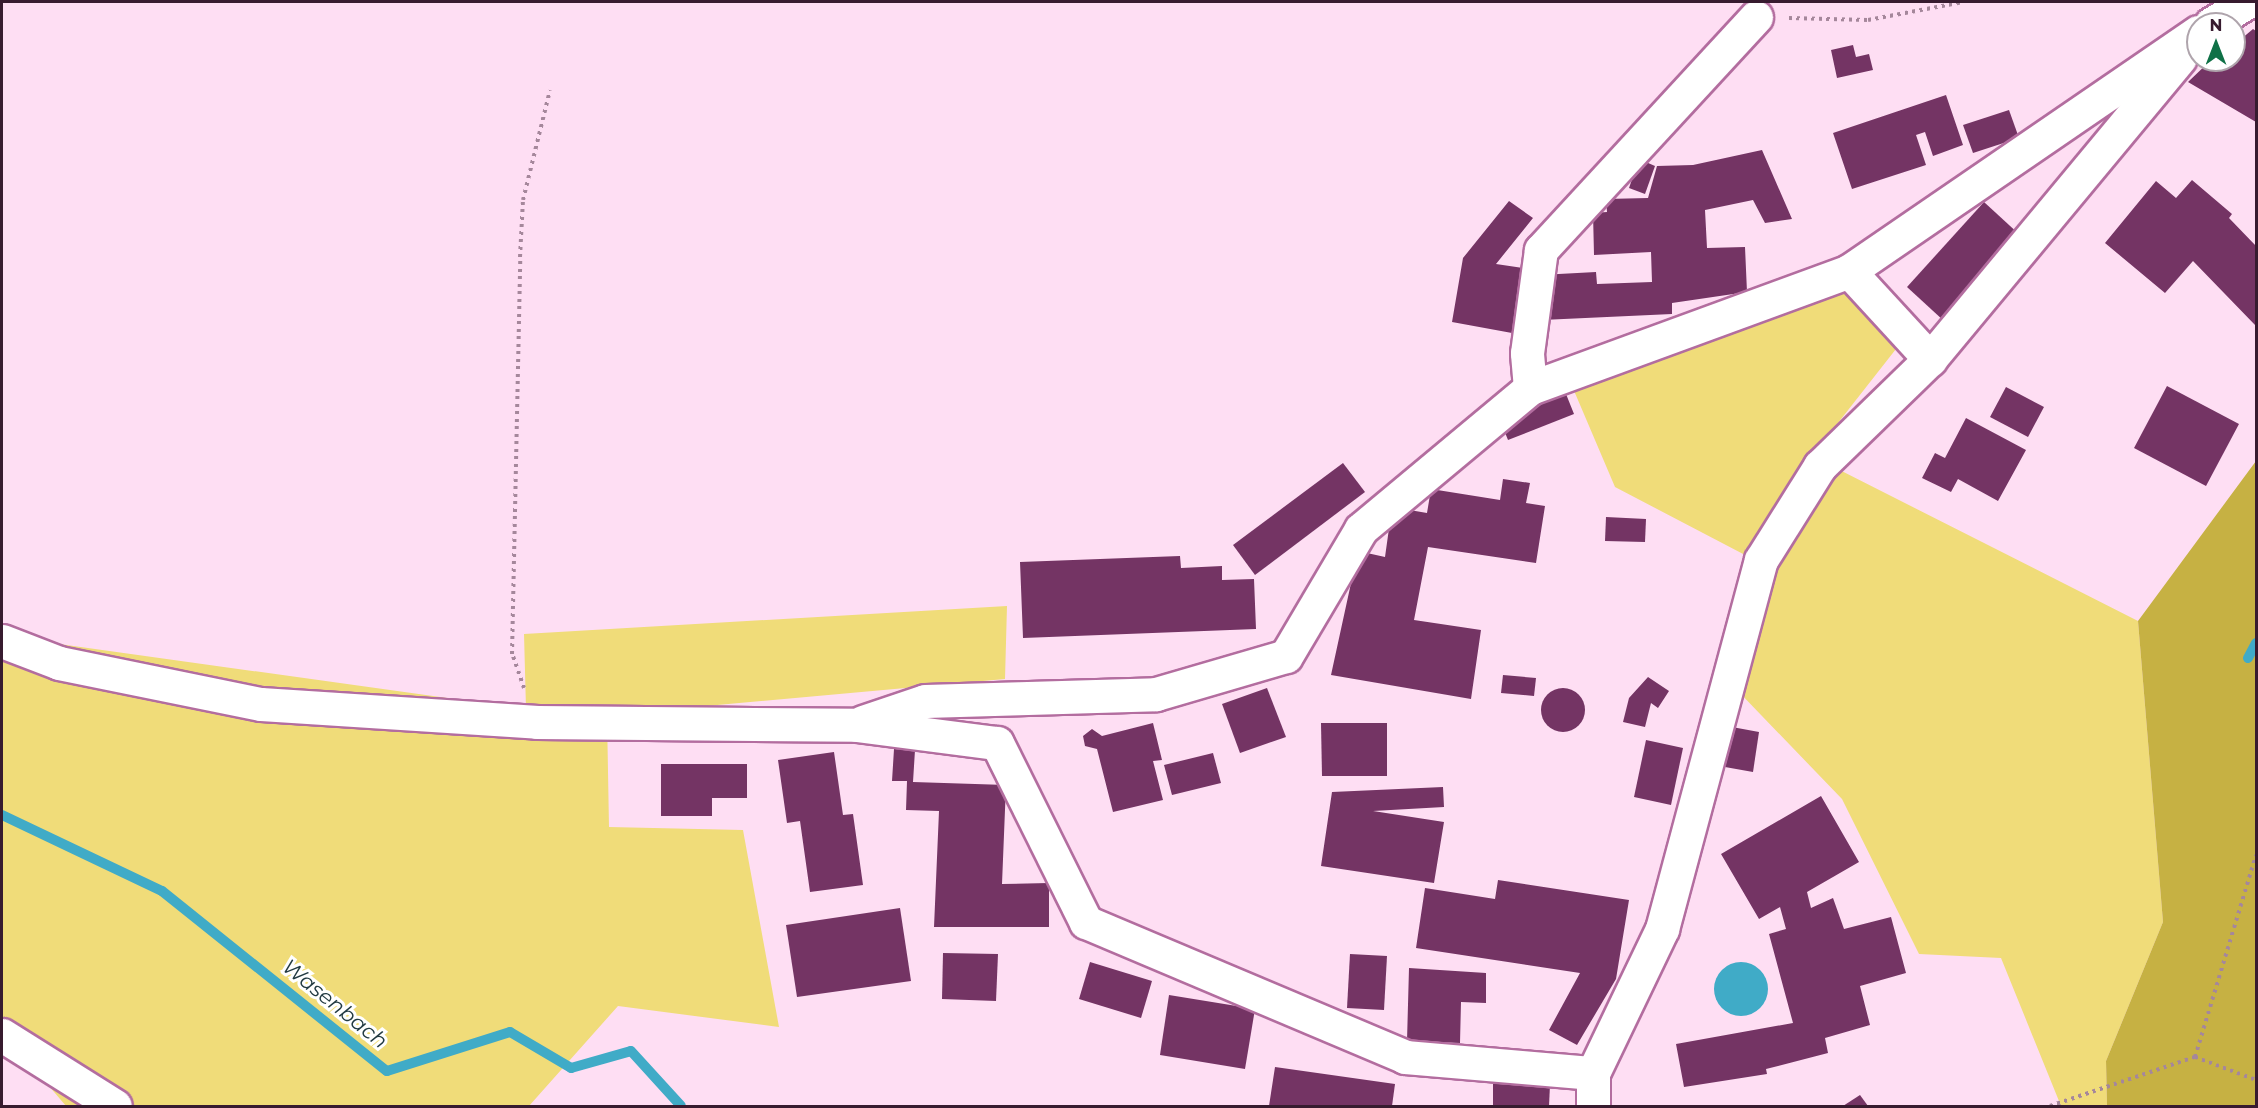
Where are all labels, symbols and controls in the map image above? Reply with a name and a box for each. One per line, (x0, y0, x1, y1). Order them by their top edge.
north arrow (2186, 12, 2246, 72)
text: N (2210, 16, 2222, 35)
water label: Wasenbach (278, 954, 392, 1054)

